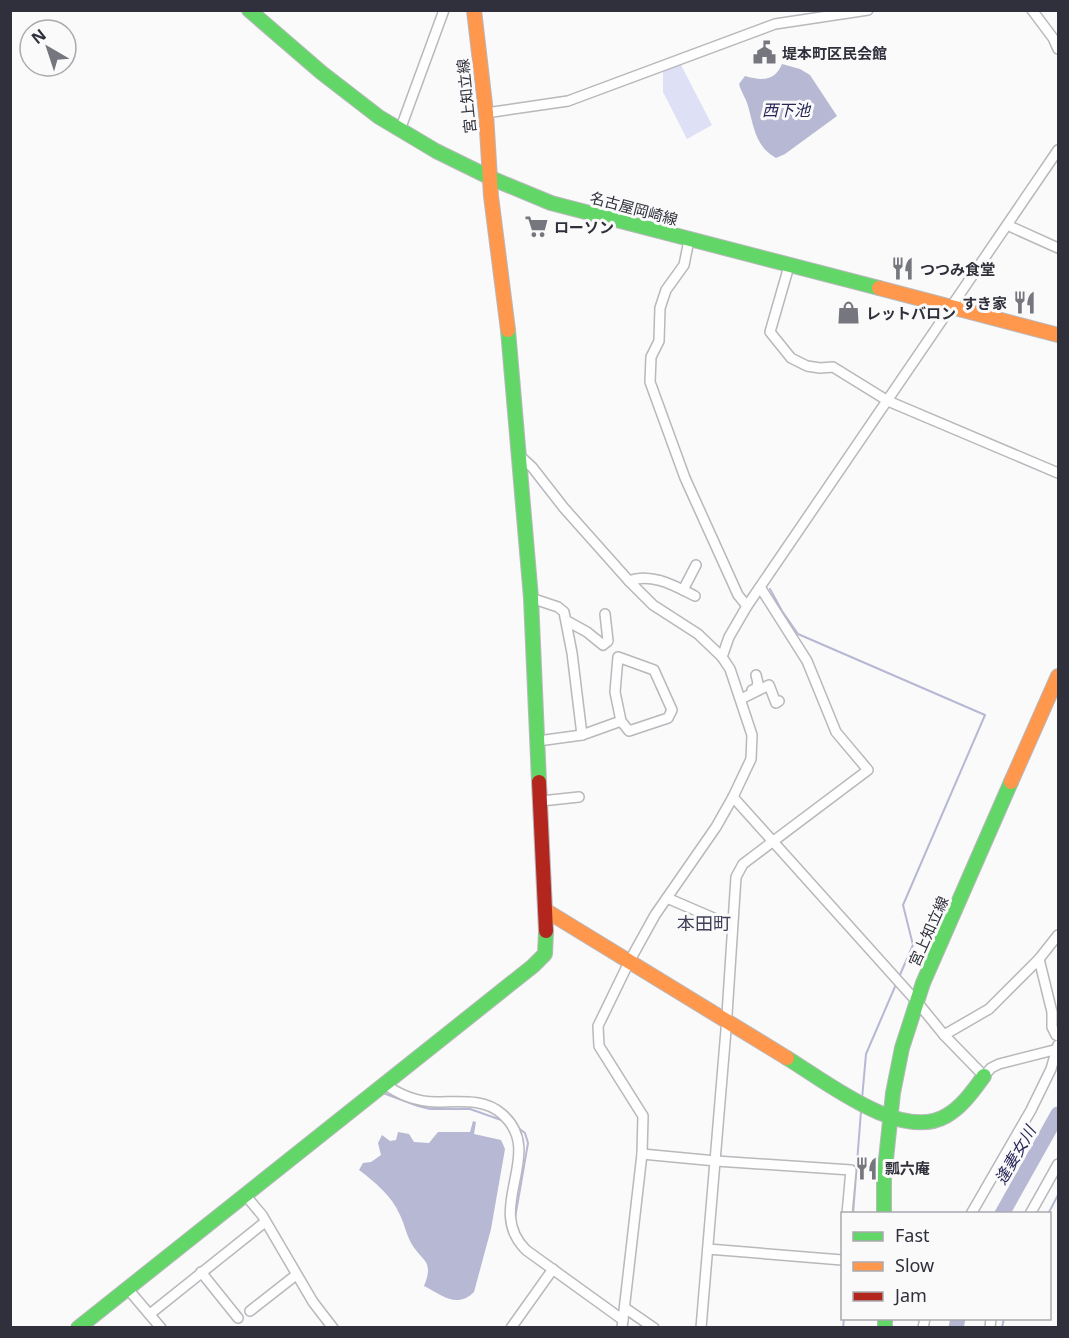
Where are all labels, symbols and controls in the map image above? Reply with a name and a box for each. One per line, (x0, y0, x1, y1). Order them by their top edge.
north arrow (18, 18, 78, 78)
text: N (27, 24, 51, 49)
public building icon: 堤本町区民会館 (751, 40, 777, 66)
place label: 堤本町区民会館 (782, 43, 887, 63)
street label: 宮上知立線 (452, 58, 480, 134)
water label: 西下池 (762, 99, 812, 121)
street label: 名古屋岡崎線 (588, 187, 680, 229)
supermarket icon: ローソン (523, 214, 549, 240)
place label: ローソン (554, 217, 614, 237)
restaurant icon: つつみ食堂 (889, 256, 915, 282)
place label: つつみ食堂 (920, 259, 995, 279)
restaurant icon: すき家 (1012, 290, 1038, 316)
place label: すき家 (962, 293, 1007, 313)
shop icon: レットバロン (835, 300, 861, 326)
place label: レットバロン (866, 303, 956, 323)
street label: 宮上知立線 (904, 893, 952, 969)
district label: 本田町 (677, 911, 731, 935)
water label: 逢妻女川 (989, 1120, 1042, 1188)
restaurant icon: 瓢六庵 (854, 1155, 880, 1181)
place label: 瓢六庵 (885, 1158, 930, 1178)
legend (841, 1212, 1051, 1320)
text: Fast (895, 1223, 930, 1247)
text: Slow (895, 1253, 934, 1277)
text: Jam (893, 1283, 927, 1307)

